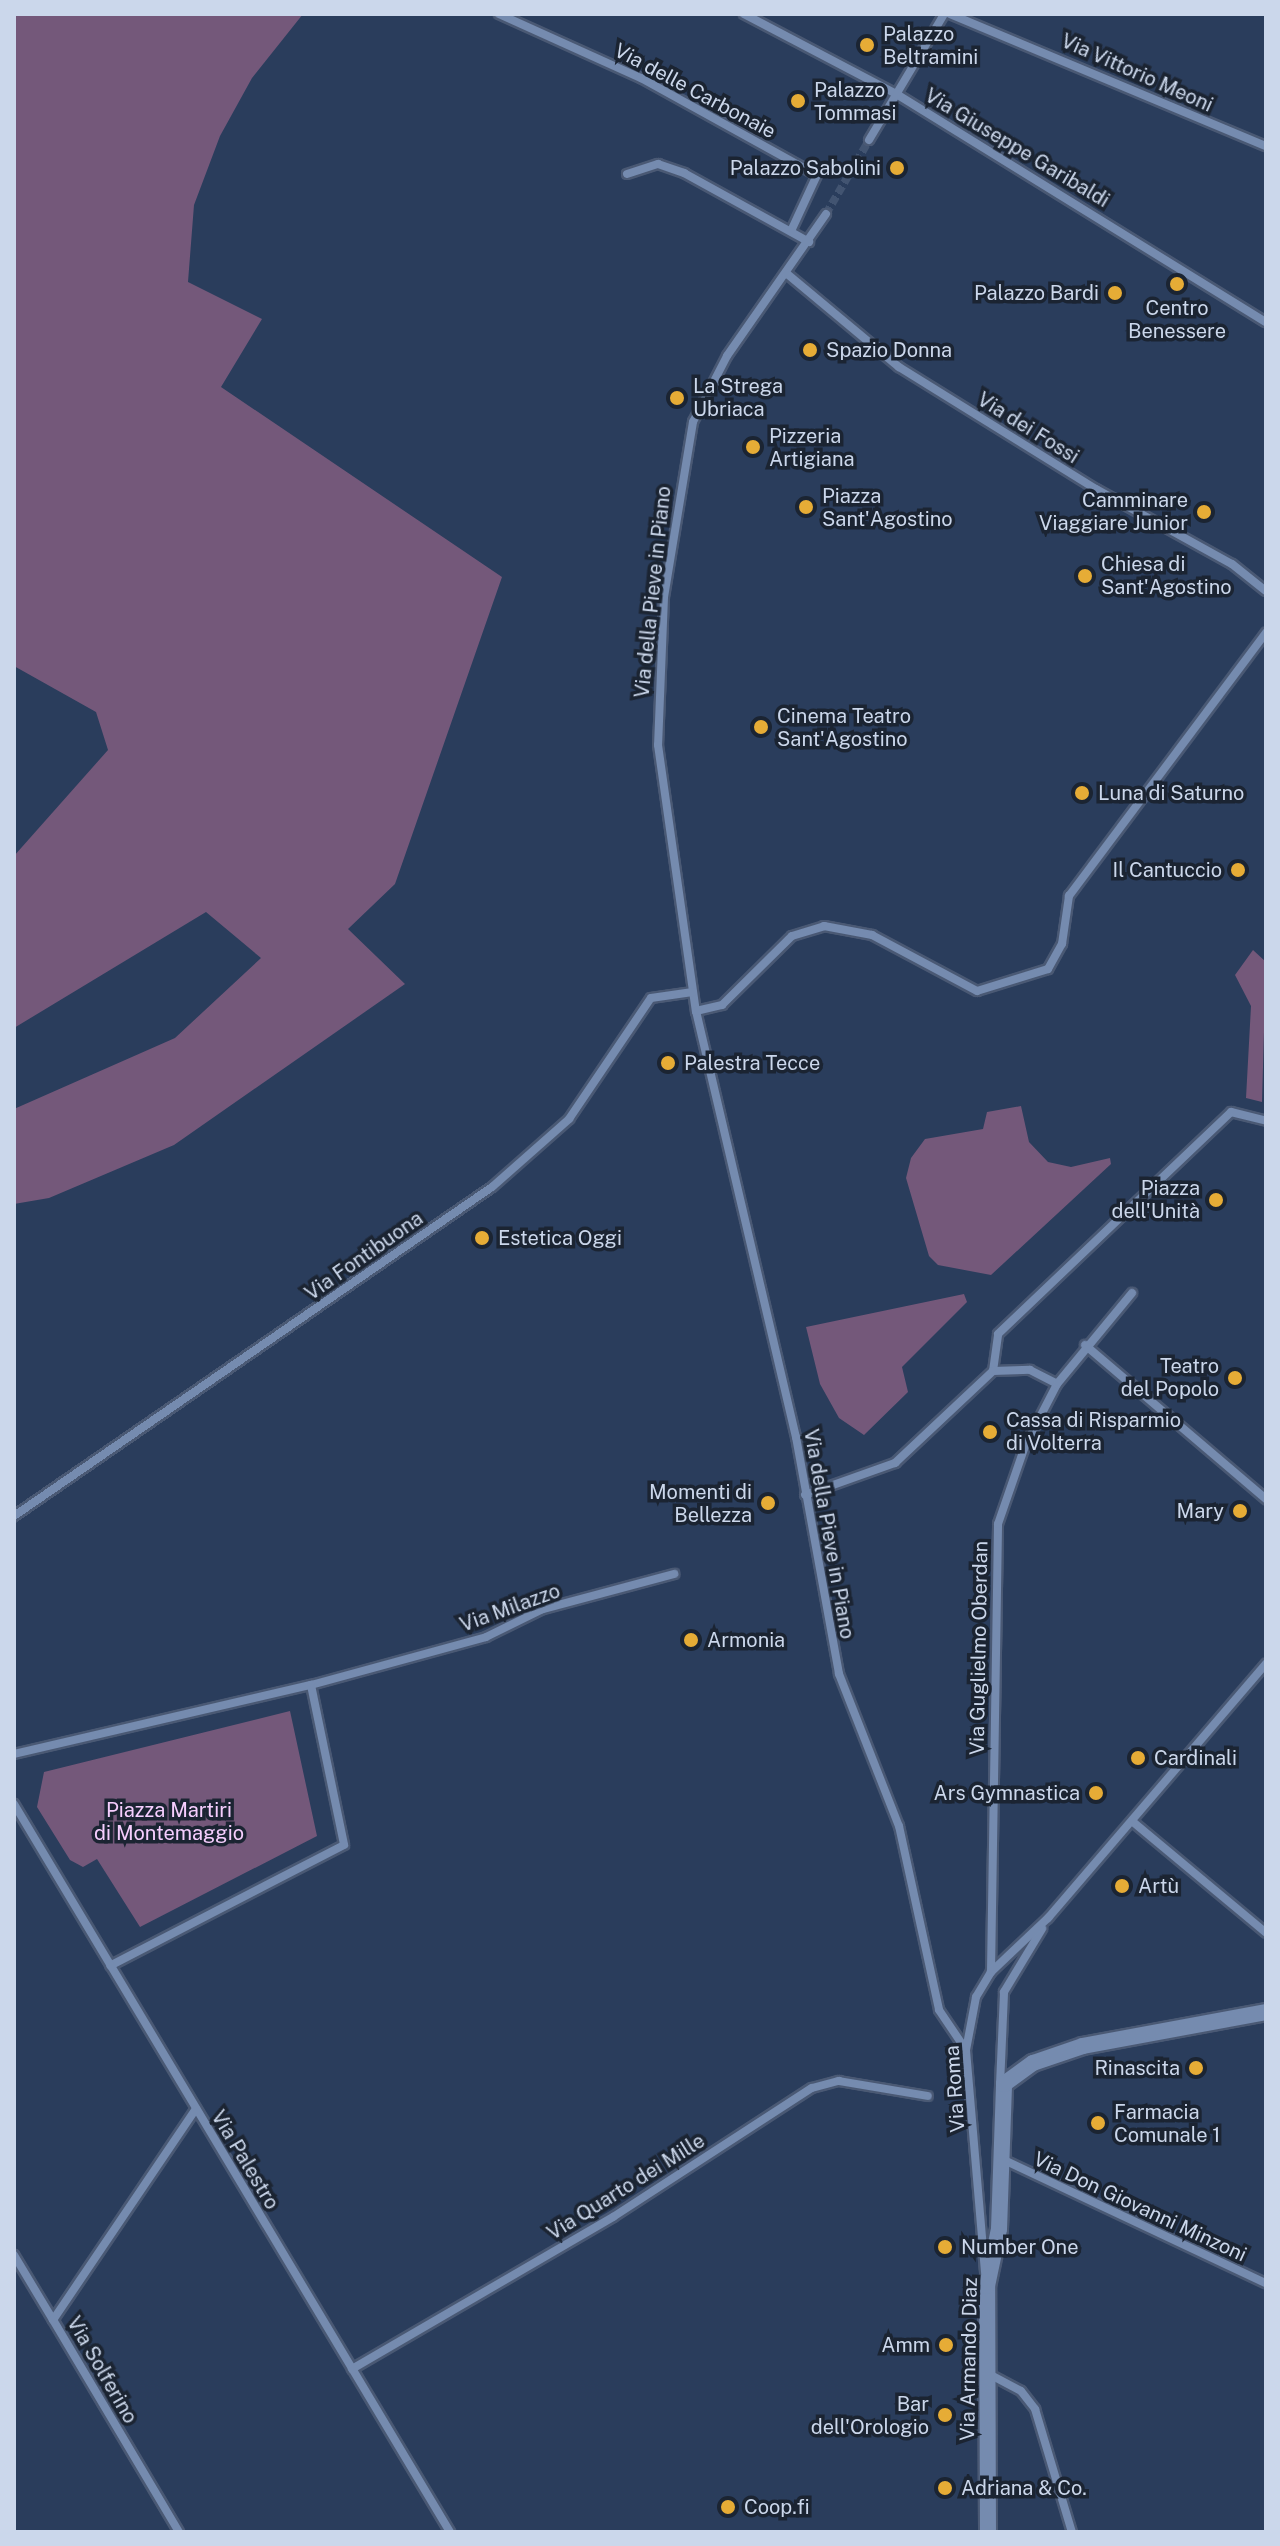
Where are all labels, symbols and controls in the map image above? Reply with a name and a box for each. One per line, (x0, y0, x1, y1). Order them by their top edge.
place label: Palazzo Beltramini (883, 22, 978, 69)
street label: Via Vittorio Meoni (1057, 29, 1217, 117)
marker: Palazzo Beltramini (858, 36, 876, 54)
street label: Via delle Carbonaie (610, 38, 780, 144)
place label: Palazzo Tommasi (814, 78, 896, 125)
street label: Via Giuseppe Garibaldi (920, 83, 1114, 213)
marker: Palazzo Tommasi (789, 92, 807, 110)
place label: Palazzo Sabolini (730, 156, 881, 180)
marker: Palazzo Sabolini (888, 159, 906, 177)
marker: Centro Benessere (1168, 275, 1186, 293)
place label: Palazzo Bardi (974, 281, 1099, 305)
marker: Palazzo Bardi (1106, 284, 1124, 302)
place label: Centro Benessere (1128, 296, 1226, 343)
place label: Spazio Donna (826, 338, 952, 362)
marker: Spazio Donna (801, 341, 819, 359)
place label: La Strega Ubriaca (693, 374, 783, 421)
street label: Via dei Fossi (973, 387, 1083, 469)
marker: La Strega Ubriaca (668, 389, 686, 407)
place label: Pizzeria Artigiana (769, 424, 854, 471)
marker: Pizzeria Artigiana (744, 438, 762, 456)
place label: Piazza Sant'Agostino (822, 484, 953, 531)
street label: Via della Pieve in Piano (630, 485, 676, 699)
place label: Camminare Viaggiare Junior (1039, 488, 1188, 535)
marker: Piazza Sant'Agostino (797, 498, 815, 516)
marker: Camminare Viaggiare Junior (1195, 503, 1213, 521)
place label: Chiesa di Sant'Agostino (1101, 552, 1232, 599)
marker: Chiesa di Sant'Agostino (1076, 567, 1094, 585)
place label: Cinema Teatro Sant'Agostino (777, 704, 911, 751)
marker: Cinema Teatro Sant'Agostino (752, 718, 770, 736)
place label: Luna di Saturno (1098, 781, 1245, 805)
marker: Luna di Saturno (1073, 784, 1091, 802)
place label: Il Cantuccio (1113, 858, 1222, 882)
marker: Il Cantuccio (1229, 861, 1247, 879)
place label: Palestra Tecce (684, 1051, 820, 1075)
marker: Palestra Tecce (659, 1054, 677, 1072)
place label: Piazza dell'Unità (1112, 1176, 1200, 1223)
marker: Piazza dell'Unità (1207, 1191, 1225, 1209)
street label: Via Fontibuona (300, 1206, 428, 1306)
place label: Estetica Oggi (498, 1226, 622, 1250)
marker: Estetica Oggi (473, 1229, 491, 1247)
place label: Teatro del Popolo (1121, 1354, 1219, 1401)
marker: Teatro del Popolo (1226, 1369, 1244, 1387)
place label: Cassa di Risparmio di Volterra (1006, 1408, 1181, 1455)
marker: Cassa di Risparmio di Volterra (981, 1423, 999, 1441)
street label: Via della Pieve in Piano (799, 1427, 859, 1641)
place label: Momenti di Bellezza (649, 1480, 752, 1527)
marker: Momenti di Bellezza (759, 1494, 777, 1512)
place label: Mary (1177, 1499, 1224, 1523)
marker: Mary (1231, 1502, 1249, 1520)
street label: Via Guglielmo Oberdan (965, 1540, 993, 1756)
street label: Via Milazzo (457, 1579, 563, 1637)
place label: Armonia (707, 1628, 785, 1652)
marker: Armonia (682, 1631, 700, 1649)
place label: Cardinali (1154, 1746, 1237, 1770)
marker: Cardinali (1129, 1749, 1147, 1767)
place label: Ars Gymnastica (934, 1781, 1080, 1805)
marker: Ars Gymnastica (1087, 1784, 1105, 1802)
park label: Piazza Martiri di Montemaggio (94, 1799, 244, 1846)
place label: Artù (1138, 1874, 1179, 1898)
marker: Artù (1113, 1877, 1131, 1895)
street label: Via Roma (940, 2045, 970, 2133)
place label: Rinascita (1094, 2056, 1180, 2080)
marker: Rinascita (1187, 2059, 1205, 2077)
place label: Farmacia Comunale 1 (1114, 2100, 1221, 2147)
street label: Via Palestro (206, 2106, 284, 2214)
marker: Farmacia Comunale 1 (1089, 2114, 1107, 2132)
street label: Via Quarto dei Mille (543, 2129, 709, 2245)
street label: Via Don Giovanni Minzoni (1030, 2147, 1250, 2267)
place label: Number One (961, 2235, 1078, 2259)
marker: Number One (936, 2238, 954, 2256)
street label: Via Armando Diaz (956, 2277, 982, 2441)
street label: Via Solferino (62, 2312, 142, 2428)
place label: Amm (881, 2333, 930, 2357)
marker: Amm (937, 2336, 955, 2354)
place label: Bar dell'Orologio (811, 2392, 929, 2439)
marker: Bar dell'Orologio (936, 2406, 954, 2424)
place label: Adriana & Co. (961, 2476, 1087, 2500)
marker: Adriana & Co. (936, 2479, 954, 2497)
place label: Coop.fi (744, 2495, 810, 2519)
marker: Coop.fi (719, 2498, 737, 2516)

